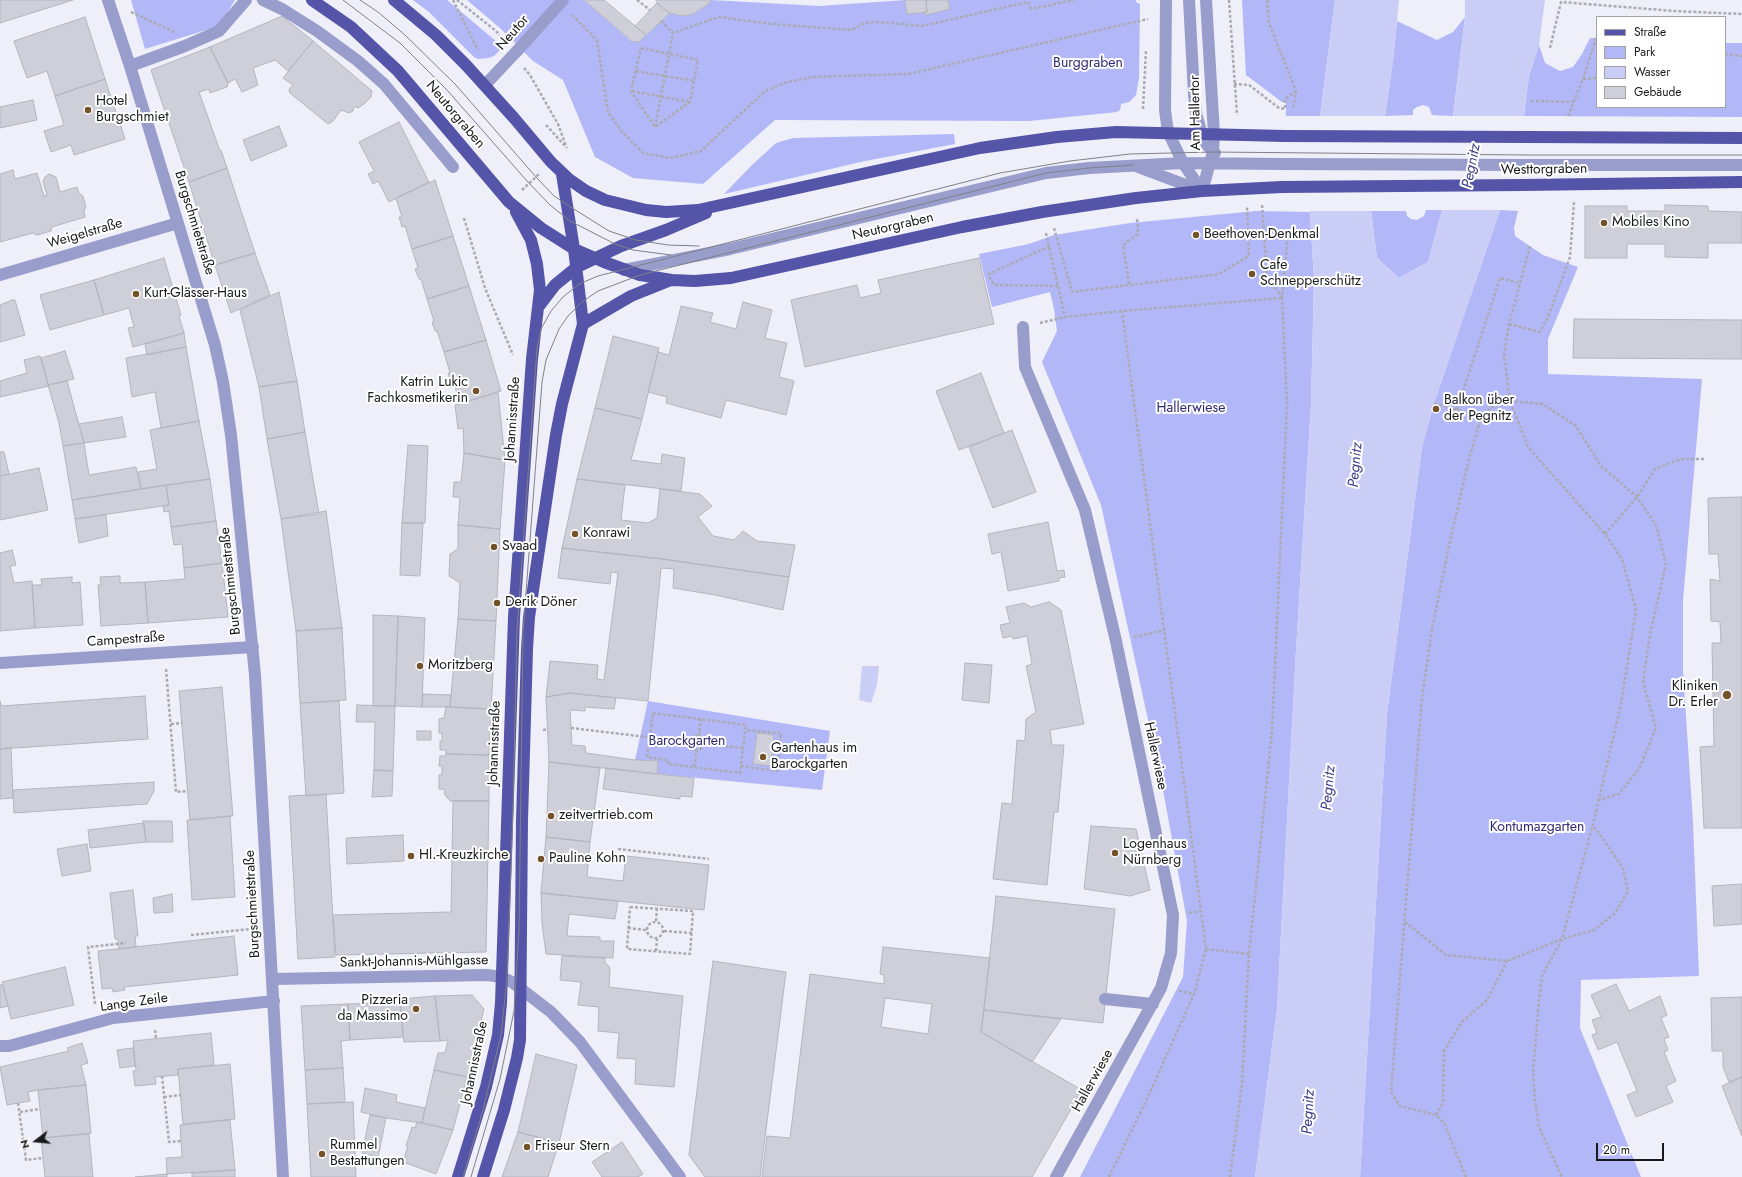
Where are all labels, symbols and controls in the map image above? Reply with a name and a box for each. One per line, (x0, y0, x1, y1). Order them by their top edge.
street label: Neutor (493, 12, 533, 54)
legend (1596, 16, 1726, 108)
text: Straße (1634, 23, 1666, 41)
text: Park (1634, 43, 1655, 61)
park label: Burggraben (1053, 56, 1123, 72)
text: Wasser (1634, 63, 1670, 81)
street label: Am Hallertor (1187, 75, 1205, 151)
street label: Neutorgraben (422, 78, 488, 152)
text: Gebäude (1634, 83, 1681, 101)
place label: Hotel Burgschmiet (96, 94, 169, 126)
marker: Hotel Burgschmiet (83, 105, 93, 115)
water label: Pegnitz (1459, 142, 1485, 190)
street label: Westtorgraben (1501, 161, 1587, 179)
street label: Burgschmietstraße (170, 169, 218, 277)
street label: Neutorgraben (851, 209, 935, 245)
street label: Weigelstraße (45, 215, 125, 253)
place label: Mobiles Kino (1612, 215, 1689, 231)
marker: Mobiles Kino (1599, 218, 1609, 228)
place label: Beethoven-Denkmal (1204, 227, 1319, 243)
marker: Beethoven-Denkmal (1191, 230, 1201, 240)
place label: Cafe Schnepperschütz (1260, 258, 1361, 290)
marker: Cafe Schnepperschütz (1247, 269, 1257, 279)
place label: Kurt-Glässer-Haus (144, 286, 247, 302)
marker: Kurt-Glässer-Haus (131, 289, 141, 299)
place label: Katrin Lukic Fachkosmetikerin (367, 375, 468, 408)
street label: Johannisstraße (502, 376, 524, 462)
marker: Katrin Lukic Fachkosmetikerin (471, 386, 481, 396)
place label: Balkon über der Pegnitz (1444, 393, 1514, 426)
park label: Hallerwiese (1157, 401, 1225, 417)
marker: Balkon über der Pegnitz (1431, 404, 1441, 414)
water label: Pegnitz (1345, 442, 1367, 488)
street label: Burgschmietstraße (217, 526, 245, 636)
place label: Konrawi (583, 526, 630, 542)
marker: Konrawi (570, 529, 580, 539)
place label: Svaad (502, 539, 537, 555)
marker: Svaad (489, 542, 499, 552)
place label: Derik Döner (505, 595, 577, 611)
marker: Derik Döner (492, 598, 502, 608)
street label: Campestraße (86, 629, 166, 651)
place label: Moritzberg (428, 658, 493, 674)
marker: Moritzberg (415, 661, 425, 671)
place label: Kliniken Dr. Erler (1668, 679, 1718, 712)
marker: Kliniken Dr. Erler (1721, 689, 1733, 701)
street label: Johannisstraße (485, 700, 505, 786)
street label: Hallerwiese (1140, 721, 1170, 791)
park label: Barockgarten (649, 734, 725, 750)
place label: Gartenhaus im Barockgarten (771, 741, 857, 774)
marker: Gartenhaus im Barockgarten (758, 752, 768, 762)
water label: Pegnitz (1318, 765, 1340, 811)
place label: zeitvertrieb.com (559, 808, 653, 824)
marker: zeitvertrieb.com (546, 811, 556, 821)
park label: Kontumazgarten (1490, 820, 1584, 836)
place label: Logenhaus Nürnberg (1123, 837, 1187, 870)
place label: Hl.-Kreuzkirche (419, 848, 509, 864)
marker: Logenhaus Nürnberg (1110, 848, 1120, 858)
street label: Burgschmietstraße (242, 850, 264, 958)
marker: Hl.-Kreuzkirche (406, 851, 416, 861)
place label: Pauline Kohn (549, 851, 626, 867)
marker: Pauline Kohn (536, 854, 546, 864)
street label: Sankt-Johannis-Mühlgasse (340, 952, 488, 972)
street label: Lange Zeile (99, 990, 169, 1016)
place label: Pizzeria da Massimo (338, 993, 408, 1026)
marker: Pizzeria da Massimo (411, 1004, 421, 1014)
street label: Johannisstraße (458, 1020, 492, 1106)
street label: Hallerwiese (1069, 1047, 1117, 1115)
water label: Pegnitz (1299, 1089, 1319, 1135)
north arrow (16, 1121, 56, 1161)
scale bar (1598, 1135, 1666, 1161)
text: N (16, 1138, 33, 1151)
place label: Rummel Bestattungen (330, 1138, 405, 1170)
place label: Friseur Stern (535, 1139, 610, 1155)
text: 20 m (1603, 1141, 1630, 1159)
marker: Friseur Stern (522, 1142, 532, 1152)
marker: Rummel Bestattungen (317, 1149, 327, 1159)

